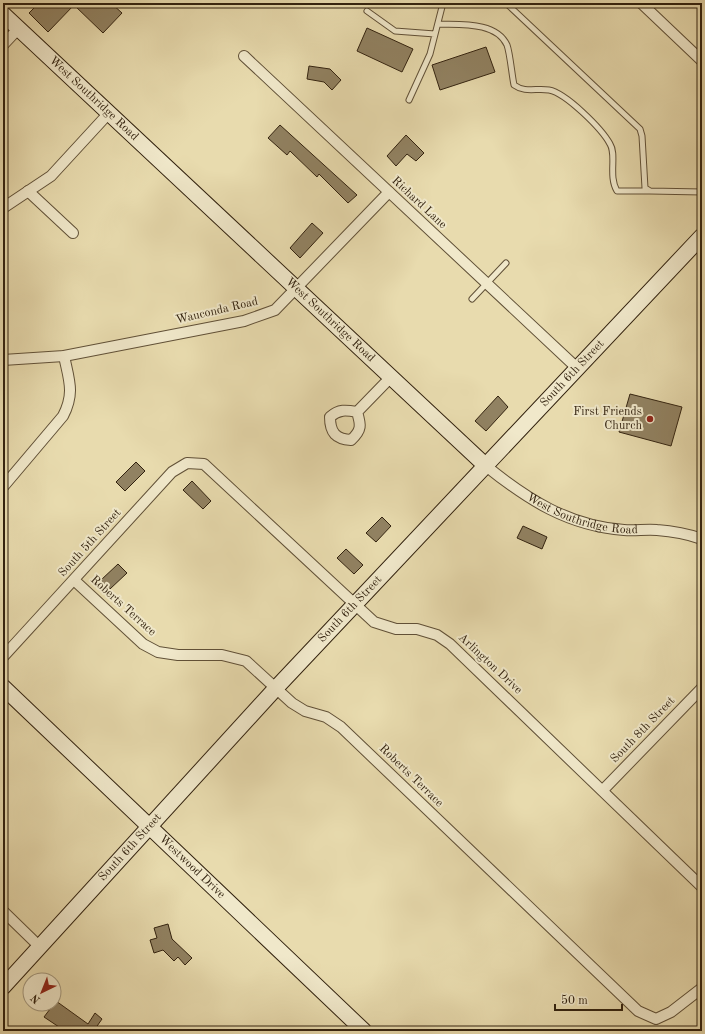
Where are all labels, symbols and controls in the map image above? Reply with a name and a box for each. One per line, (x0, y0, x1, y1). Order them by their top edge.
street label: West Southridge Road (47, 54, 140, 143)
street label: Richard Lane (389, 175, 449, 232)
street label: West Southridge Road (283, 276, 377, 365)
street label: Wauconda Road (175, 296, 259, 326)
street label: South 6th Street (538, 338, 607, 409)
place label: First Friends Church (573, 406, 642, 432)
marker: First Friends Church (645, 414, 655, 424)
street label: West Southridge Road (524, 491, 638, 536)
street label: South 5th Street (56, 506, 123, 579)
street label: Roberts Terrace (88, 574, 158, 639)
street label: South 6th Street (316, 574, 384, 645)
street label: Arlington Drive (456, 632, 525, 697)
street label: South 8th Street (609, 695, 677, 765)
street label: Roberts Terrace (377, 743, 446, 810)
street label: South 6th Street (97, 811, 164, 884)
street label: Westwood Drive (157, 833, 227, 901)
north arrow (22, 972, 62, 1012)
scale bar (555, 986, 622, 1012)
text: N (29, 991, 43, 1005)
text: 50 m (561, 994, 588, 1007)

